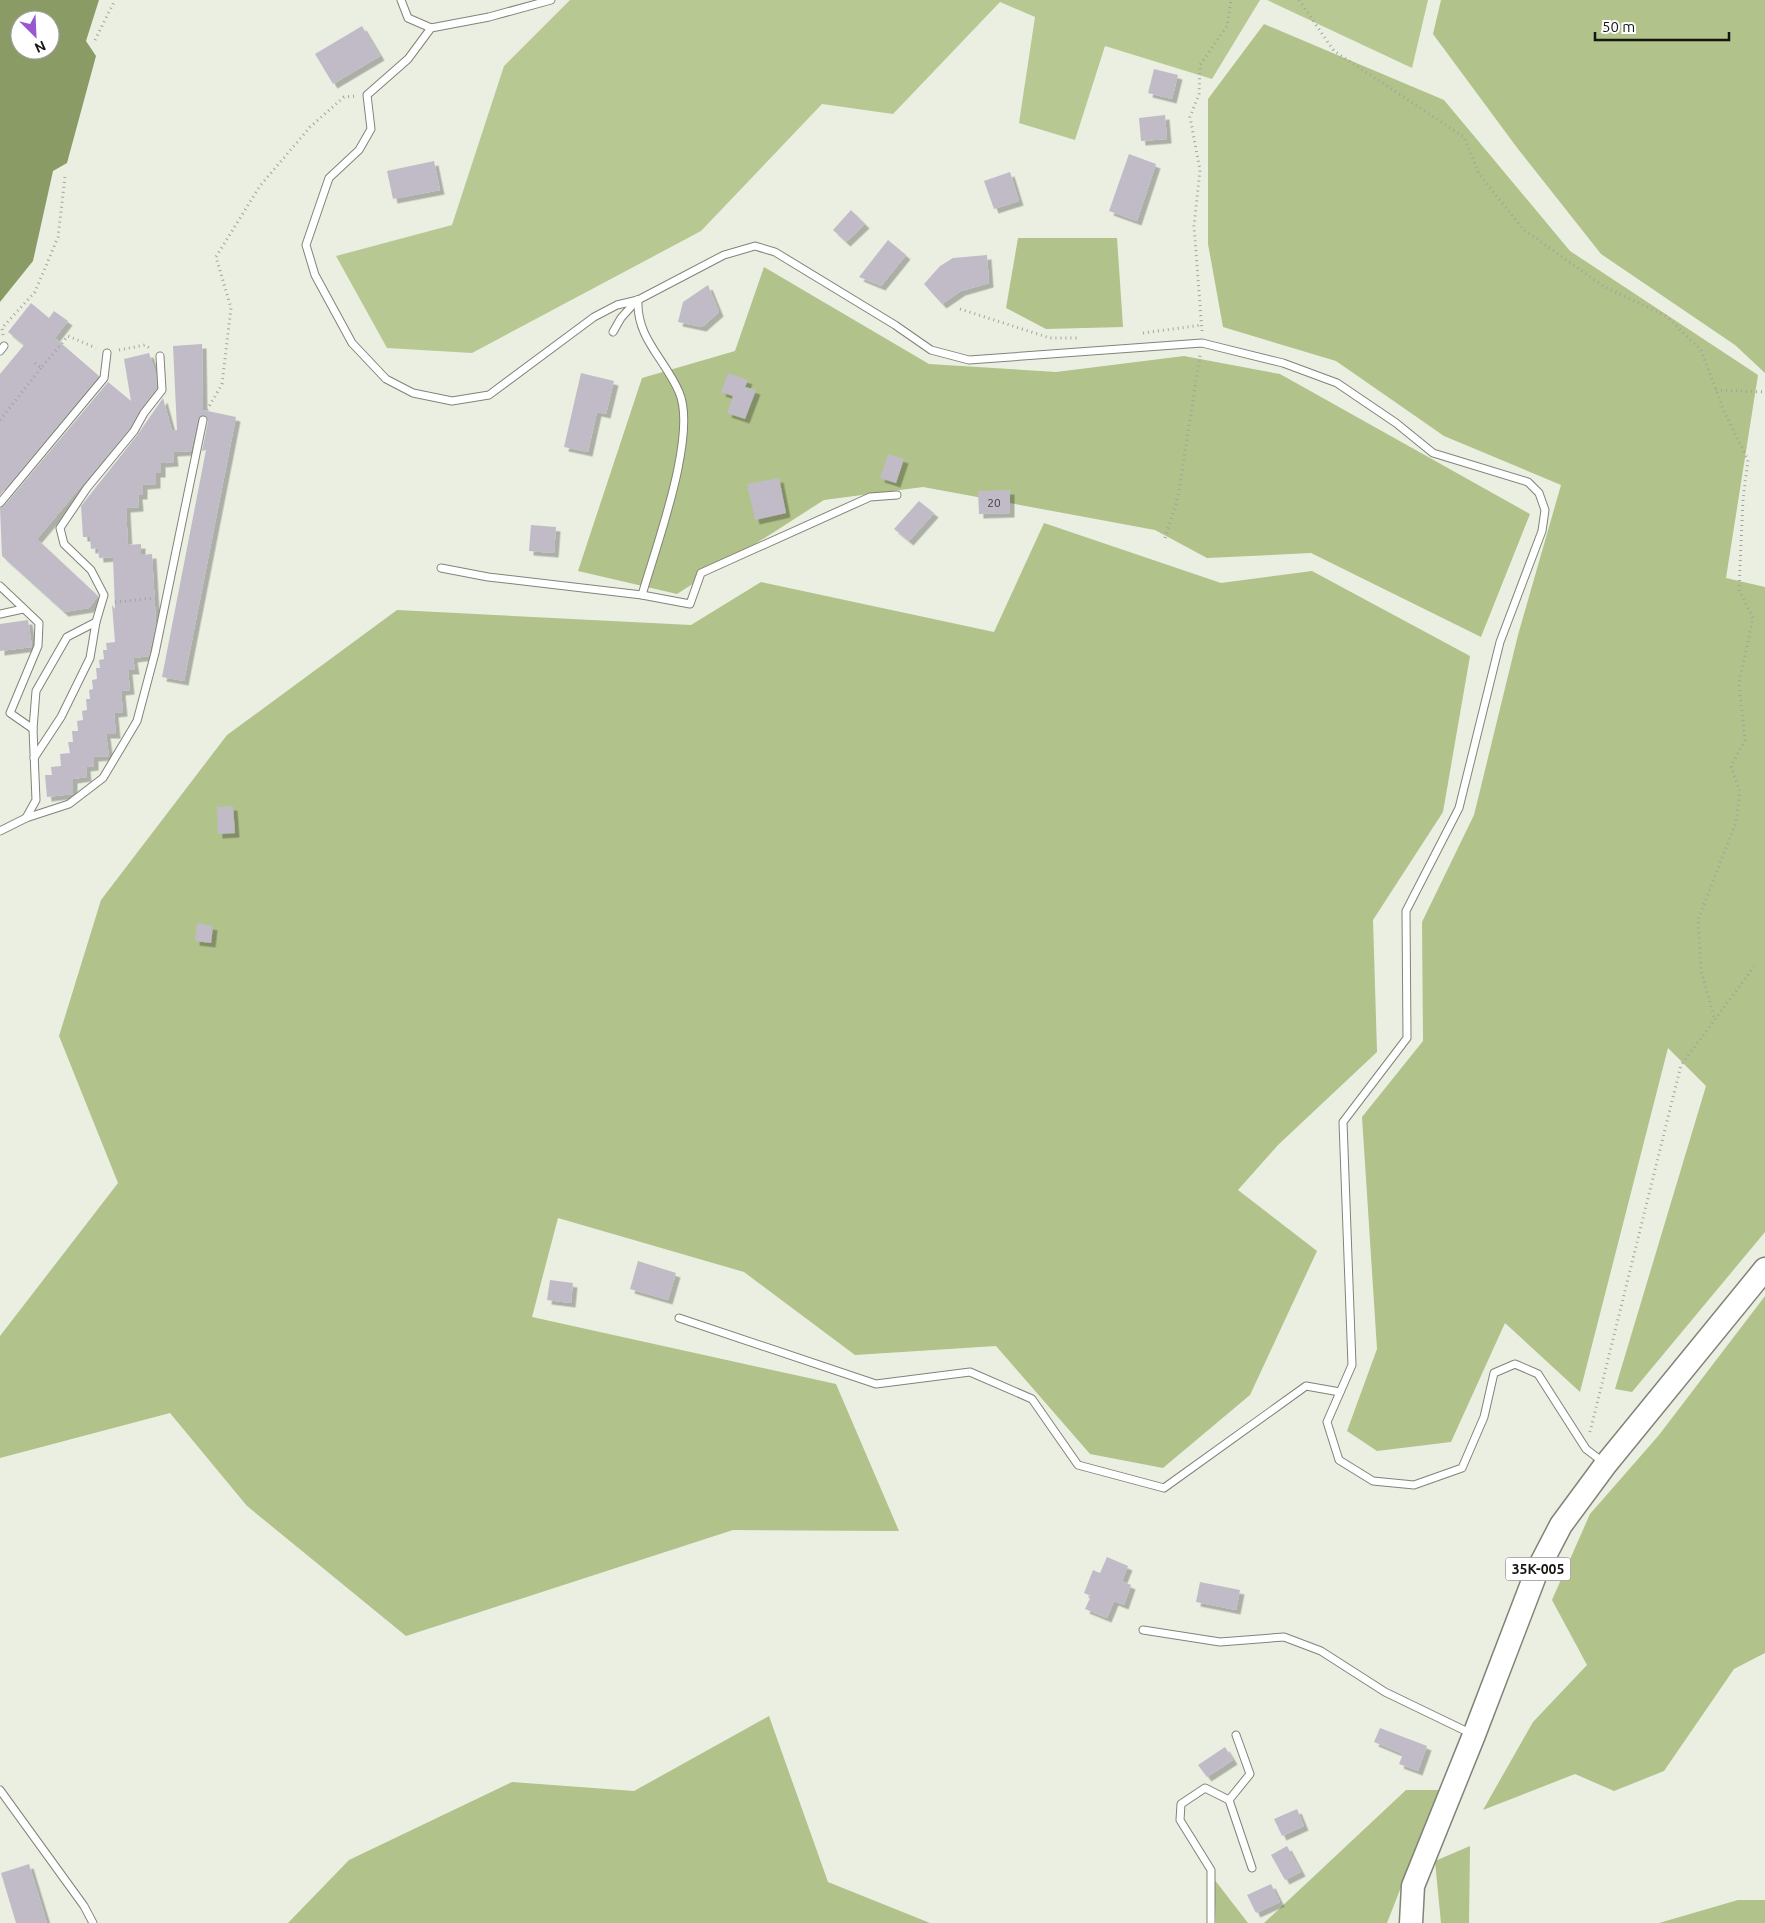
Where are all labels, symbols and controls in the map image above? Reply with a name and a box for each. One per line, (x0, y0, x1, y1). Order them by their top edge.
north arrow (10, 10, 60, 60)
scale bar (1595, 10, 1729, 42)
text: 50 m (1602, 18, 1635, 35)
text: N (32, 37, 48, 56)
house number: 20 (987, 496, 1001, 509)
road number: 35К-005 (1506, 1558, 1570, 1580)

